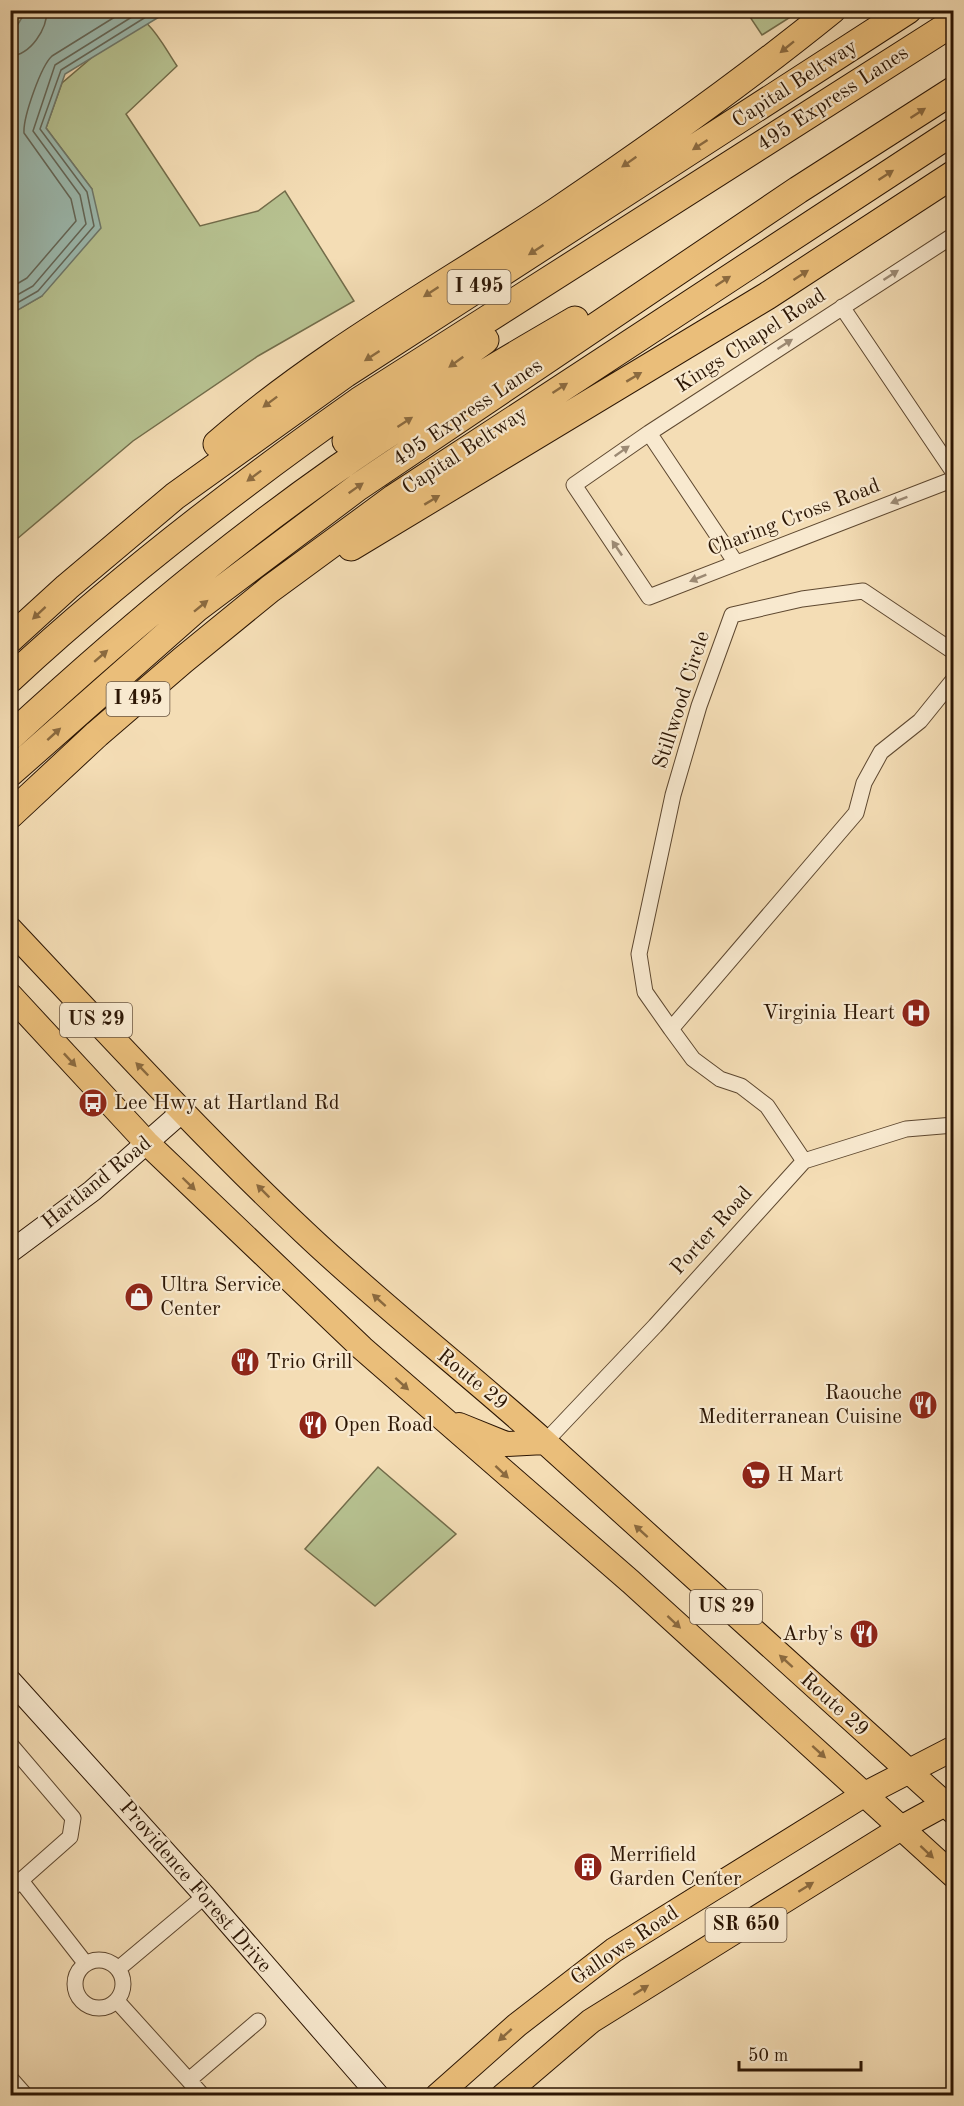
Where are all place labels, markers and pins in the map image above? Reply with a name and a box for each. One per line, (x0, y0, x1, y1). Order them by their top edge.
hospital icon: Virginia Heart (900, 997, 932, 1029)
place label: Virginia Heart (763, 1003, 895, 1024)
bus stop icon: Lee Hwy at Hartland Rd (77, 1087, 109, 1119)
place label: Lee Hwy at Hartland Rd (114, 1093, 340, 1114)
place label: Ultra Service Center (160, 1275, 281, 1320)
shop icon: Ultra Service Center (123, 1281, 155, 1313)
restaurant icon: Trio Grill (229, 1346, 261, 1378)
place label: Trio Grill (266, 1352, 353, 1373)
place label: Raouche Mediterranean Cuisine (698, 1383, 902, 1428)
restaurant icon: Raouche Mediterranean Cuisine (907, 1389, 939, 1421)
restaurant icon: Open Road (297, 1409, 329, 1441)
place label: Open Road (334, 1415, 433, 1436)
supermarket icon: H Mart (740, 1459, 772, 1491)
place label: H Mart (777, 1465, 843, 1486)
restaurant icon: Arby's (848, 1618, 880, 1650)
place label: Arby's (782, 1624, 843, 1645)
place label: Merrifield Garden Center (609, 1845, 742, 1890)
building icon: Merrifield Garden Center (572, 1851, 604, 1883)

